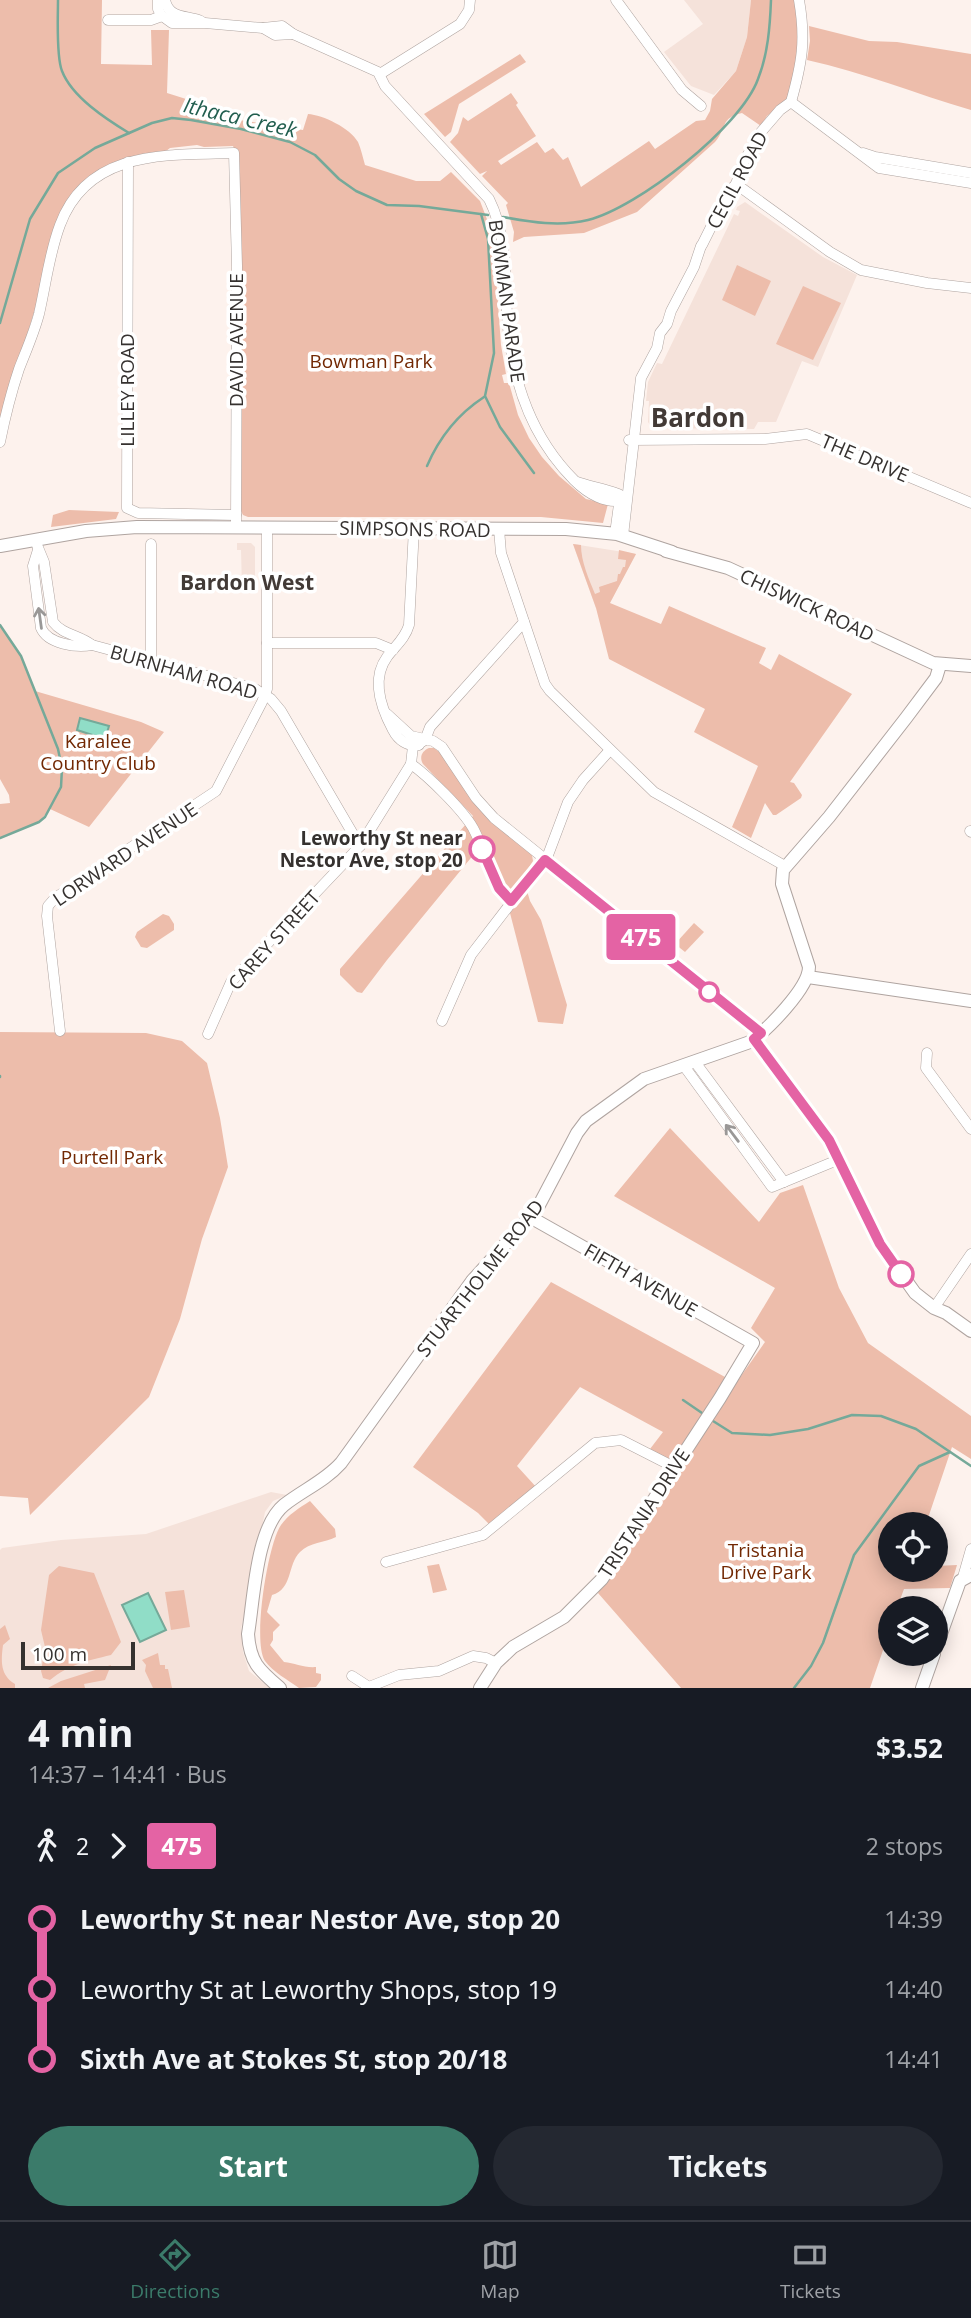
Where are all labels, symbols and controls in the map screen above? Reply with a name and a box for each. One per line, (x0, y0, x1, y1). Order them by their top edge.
water label: Ithaca Creek (181, 90, 300, 144)
street label: CECIL ROAD (700, 127, 774, 233)
street label: BOWMAN PARADE (483, 218, 531, 384)
street label: DAVID AVENUE (223, 273, 249, 407)
street label: LILLEY ROAD (114, 333, 140, 447)
park label: Bowman Park (310, 348, 432, 374)
district label: Bardon (651, 399, 745, 435)
street label: THE DRIVE (817, 428, 913, 488)
street label: SIMPSONS ROAD (339, 515, 491, 543)
street label: CHISWICK ROAD (736, 562, 878, 648)
district label: Bardon West (180, 568, 314, 596)
one-way arrow (33, 607, 46, 629)
street label: BURNHAM ROAD (107, 638, 261, 706)
park label: Karalee Country Club (40, 728, 156, 776)
street label: LORWARD AVENUE (48, 796, 202, 912)
place label: Leworthy St near Nestor Ave, stop 20 (280, 825, 463, 873)
marker: Leworthy St near Nestor Ave, stop 20 (469, 836, 495, 862)
street label: CAREY STREET (222, 884, 326, 996)
line badge: 475 (601, 914, 681, 960)
text: 475 (620, 920, 662, 953)
unlabelled marker (699, 982, 719, 1002)
one-way arrow (724, 1124, 739, 1142)
park label: Purtell Park (61, 1144, 163, 1170)
street label: STUARTHOLME ROAD (410, 1194, 550, 1362)
street label: FIFTH AVENUE (580, 1237, 702, 1323)
unlabelled marker (888, 1261, 914, 1287)
street label: TRISTANIA DRIVE (592, 1443, 696, 1583)
map controls (878, 1512, 948, 1666)
button: locate (878, 1512, 948, 1582)
park label: Tristania Drive Park (720, 1537, 812, 1585)
button: layers (878, 1596, 948, 1666)
scale bar (21, 1639, 135, 1671)
text: 100 m (32, 1641, 87, 1667)
text: 4 min (28, 1706, 133, 1758)
text: $3.52 (876, 1730, 943, 1766)
text: 14:37 – 14:41 · Bus (28, 1758, 227, 1790)
icon: walk (28, 1827, 66, 1865)
icon: forward (99, 1827, 137, 1865)
text: 475 (161, 1829, 202, 1862)
text: 2 (76, 1830, 89, 1862)
text: 2 stops (866, 1830, 943, 1862)
text: Leworthy St near Nestor Ave, stop 20 (80, 1901, 560, 1937)
text: 14:39 (884, 1903, 943, 1935)
text: Leworthy St at Leworthy Shops, stop 19 (80, 1971, 557, 2007)
text: 14:40 (884, 1973, 943, 2005)
text: Sixth Ave at Stokes St, stop 20/18 (80, 2041, 507, 2077)
text: 14:41 (884, 2043, 943, 2075)
button: Start (28, 2126, 479, 2206)
button: Tickets (493, 2126, 943, 2206)
tab: Directions (130, 2236, 220, 2304)
tab: Map (480, 2236, 520, 2304)
tab: Tickets (780, 2236, 841, 2304)

